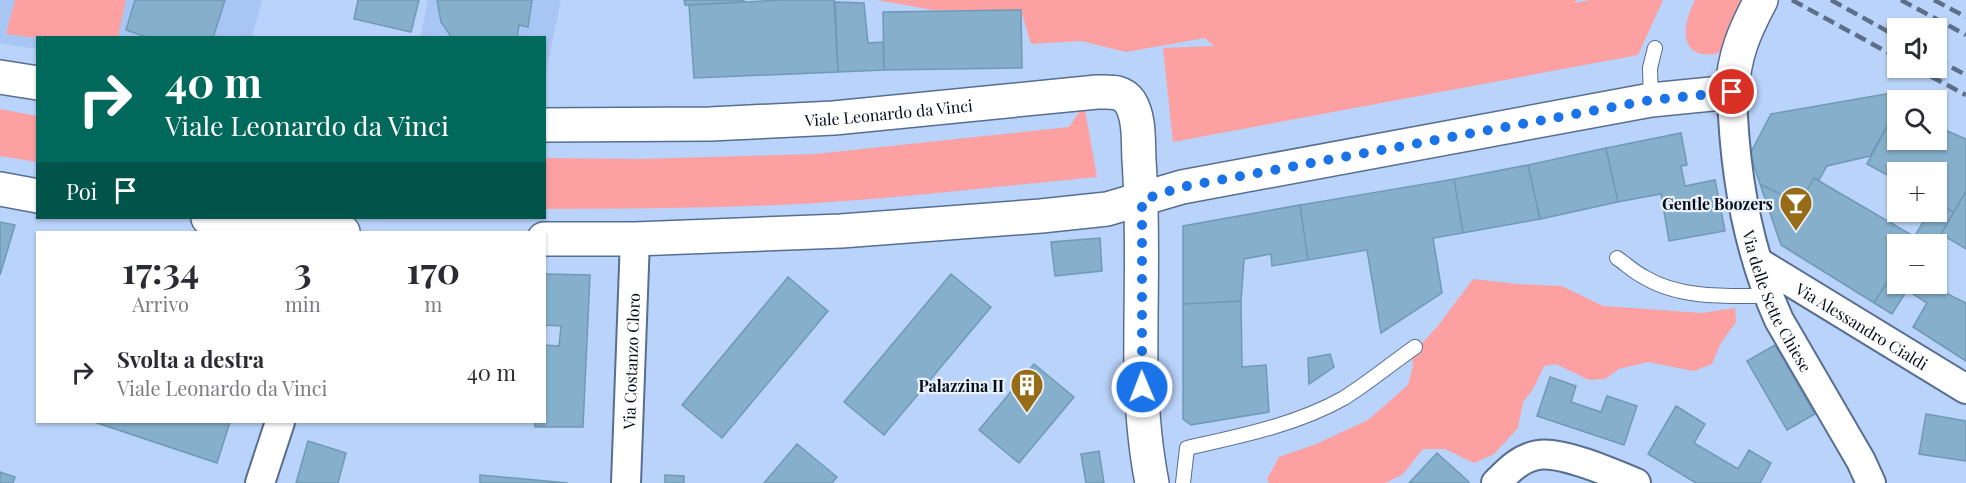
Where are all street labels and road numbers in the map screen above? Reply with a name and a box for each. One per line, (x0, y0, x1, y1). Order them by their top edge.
street label: Viale Leonardo da Vinci (803, 94, 974, 130)
street label: Via delle Sette Chiese (1739, 227, 1817, 375)
street label: Via Alessandro Cialdi (1791, 277, 1932, 374)
street label: Via Costanzo Cloro (617, 292, 644, 431)

